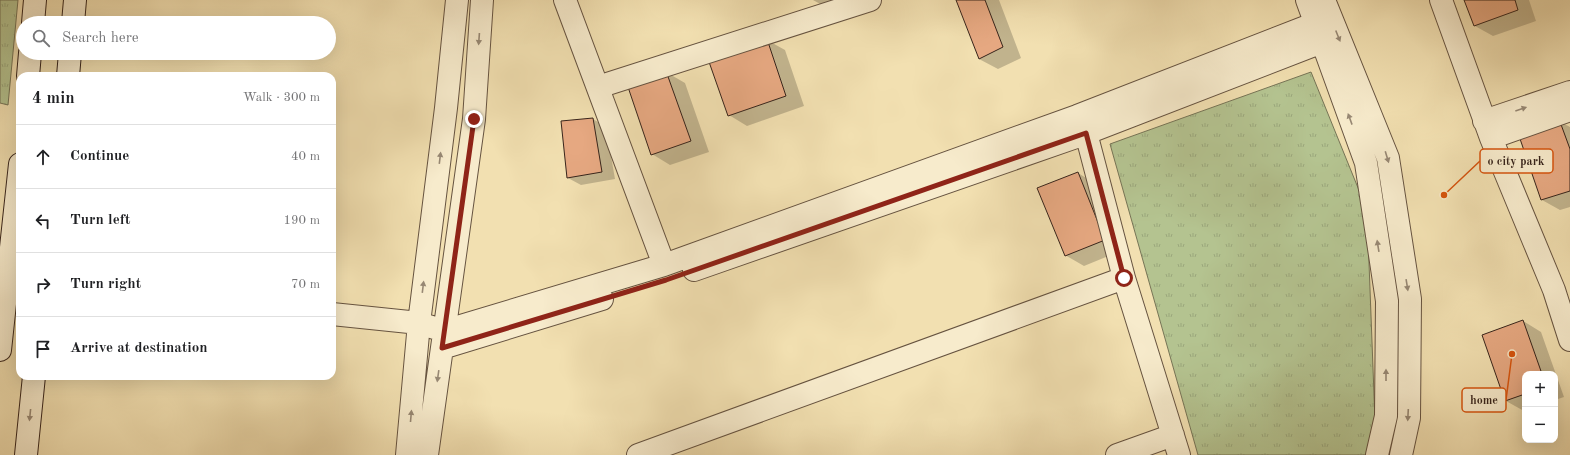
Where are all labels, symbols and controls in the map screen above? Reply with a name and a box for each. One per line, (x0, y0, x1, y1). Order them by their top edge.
search box (16, 16, 336, 60)
icon: search (30, 27, 52, 49)
text: Search here (62, 31, 139, 46)
one-way arrow (1336, 31, 1342, 43)
one-way arrow (476, 33, 483, 45)
text: 4 min (32, 90, 75, 107)
text: Walk · 300 m (243, 91, 320, 104)
one-way arrow (1516, 105, 1528, 111)
route end (465, 110, 483, 128)
one-way arrow (1347, 113, 1353, 125)
icon: ahead (32, 146, 54, 168)
text: Continue (70, 149, 129, 164)
callout: o city park (1480, 149, 1553, 173)
text: 40 m (291, 150, 320, 163)
one-way arrow (1384, 151, 1390, 163)
one-way arrow (437, 152, 443, 164)
text: o city park (1487, 156, 1545, 168)
icon: left (32, 210, 54, 232)
text: Turn left (70, 213, 130, 228)
text: 190 m (283, 214, 320, 227)
one-way arrow (1375, 239, 1381, 252)
route start (1115, 269, 1133, 287)
icon: right (32, 274, 54, 296)
text: Turn right (70, 277, 141, 292)
text: 70 m (291, 278, 320, 291)
one-way arrow (1405, 279, 1411, 291)
one-way arrow (420, 281, 427, 293)
icon: arrive (32, 338, 54, 360)
text: Arrive at destination (70, 341, 208, 356)
one-way arrow (1383, 368, 1389, 381)
one-way arrow (435, 370, 441, 382)
map controls (1522, 371, 1558, 443)
button: + (1522, 371, 1558, 407)
callout: home (1462, 388, 1506, 412)
text: home (1470, 395, 1498, 407)
button: − (1522, 407, 1558, 443)
one-way arrow (27, 409, 33, 421)
one-way arrow (1405, 409, 1412, 421)
one-way arrow (407, 410, 414, 422)

